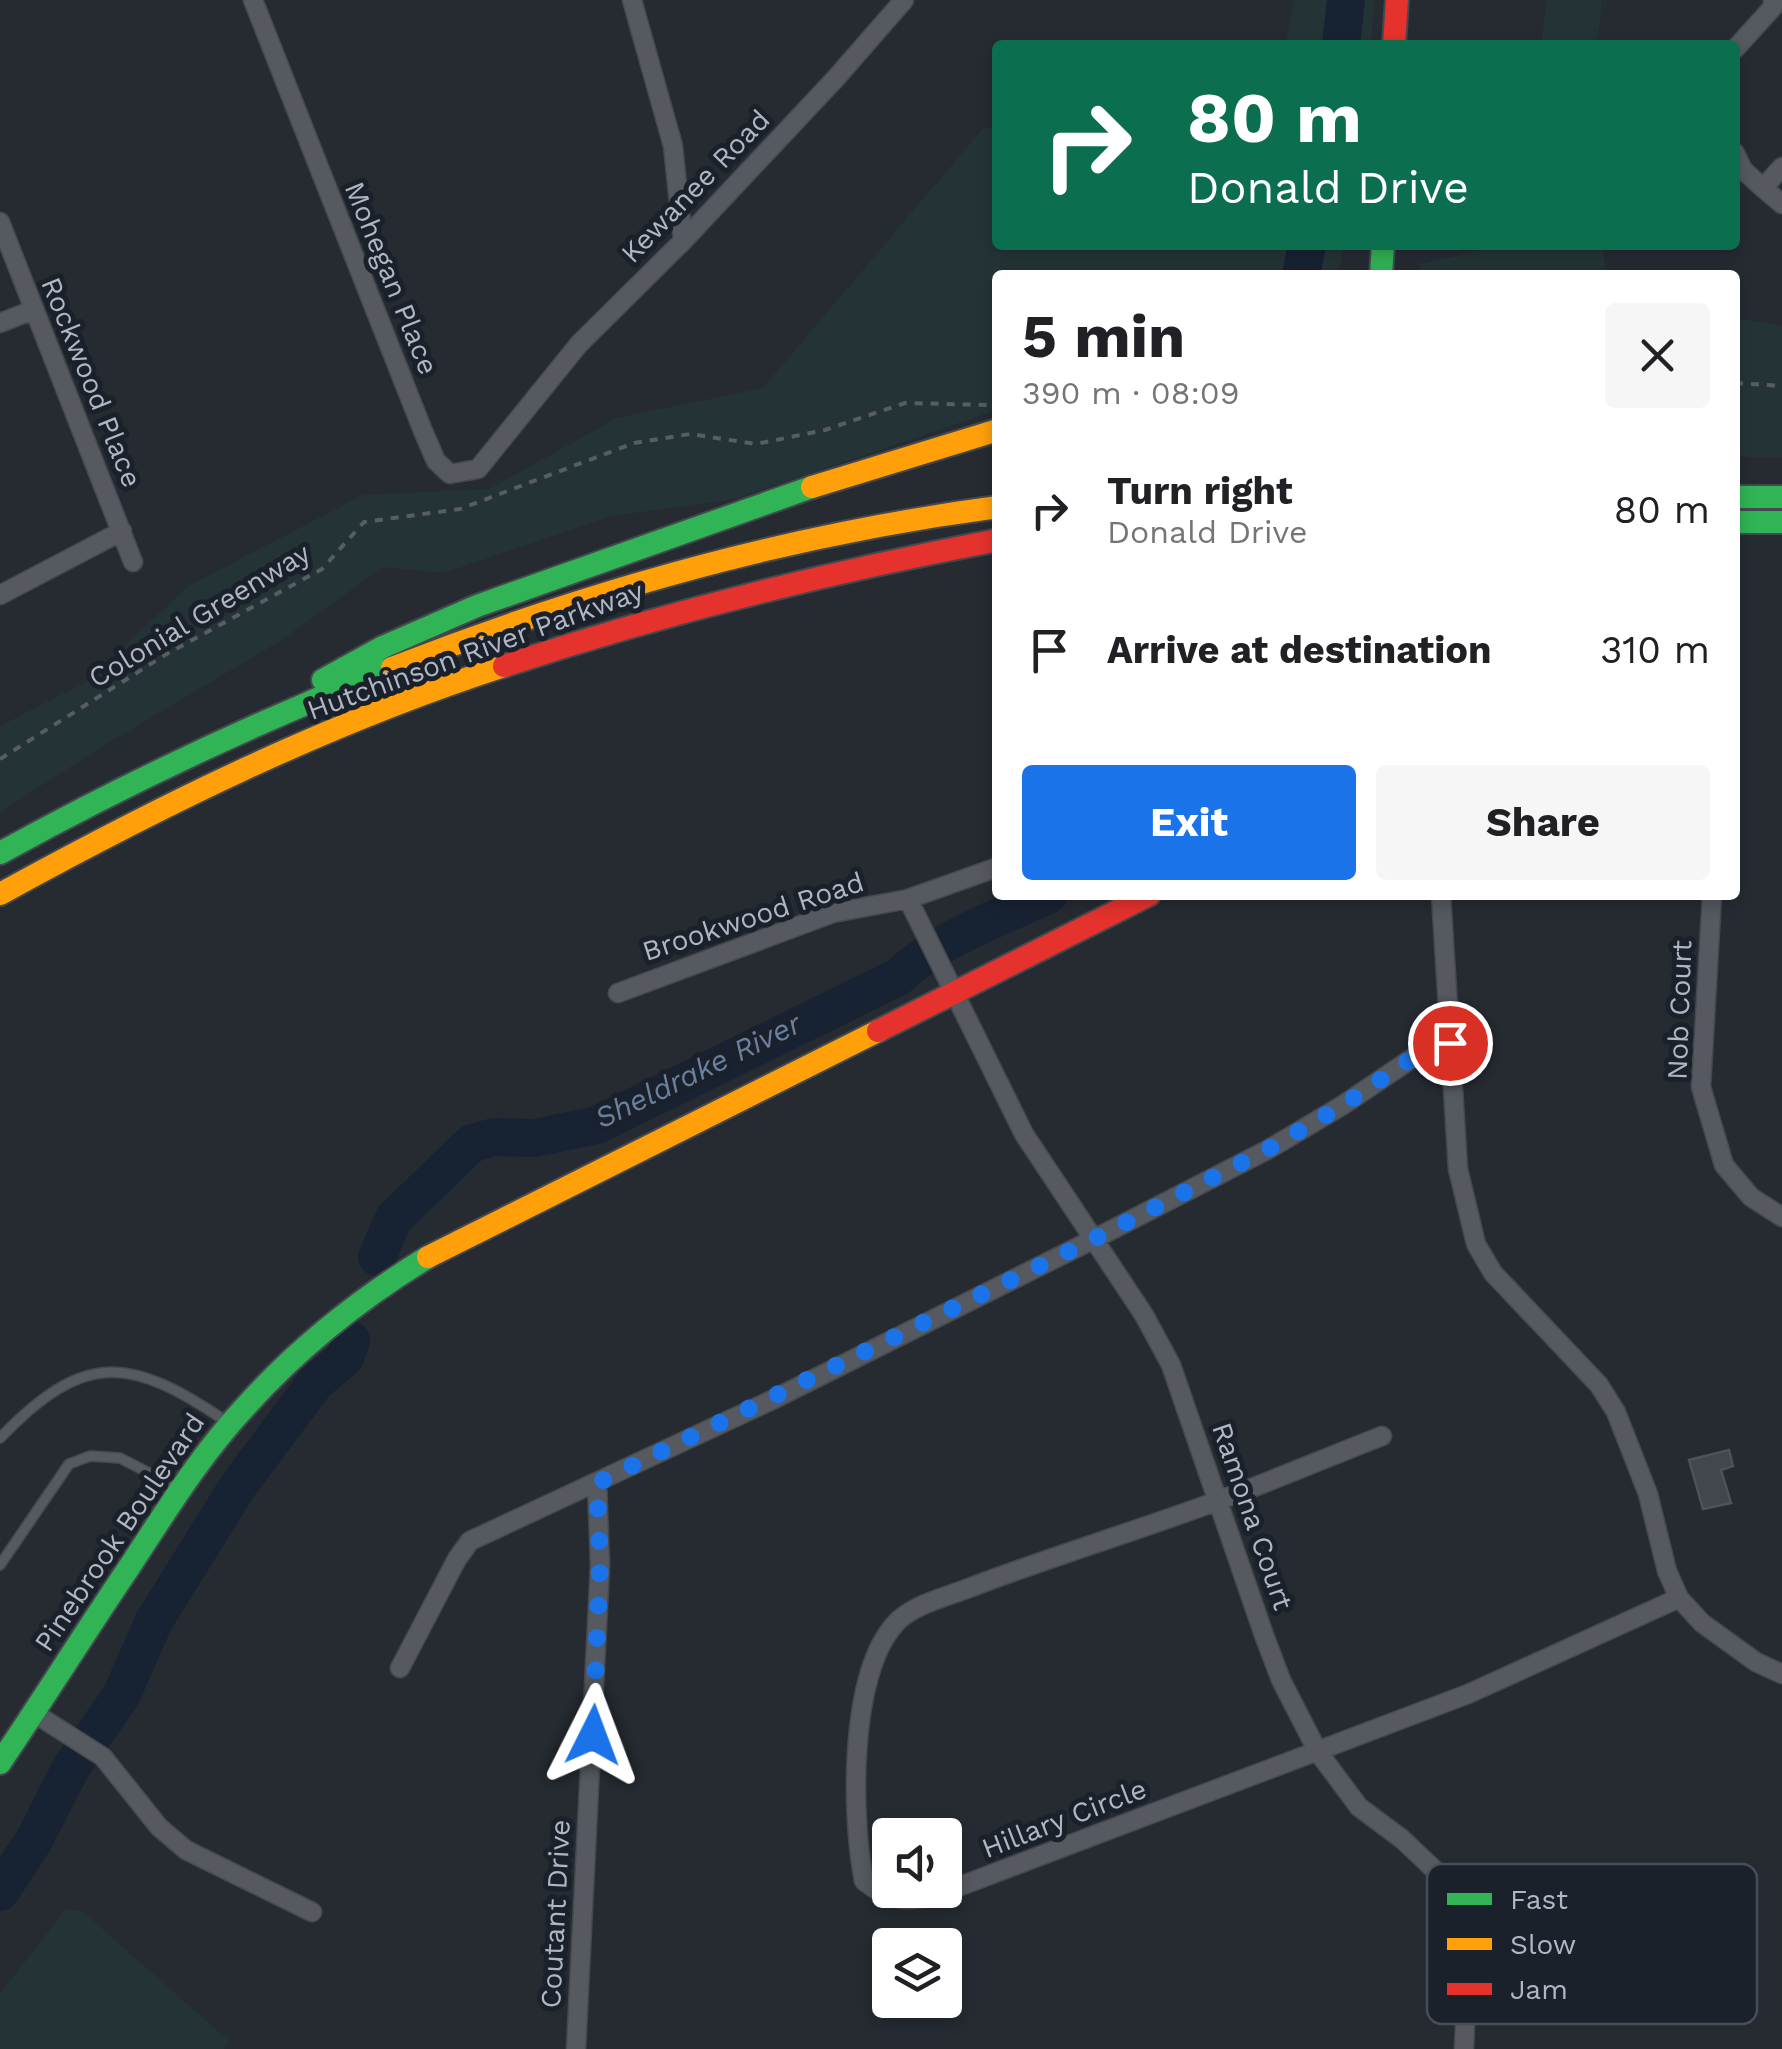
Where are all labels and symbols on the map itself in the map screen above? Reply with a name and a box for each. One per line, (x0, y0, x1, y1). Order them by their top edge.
street label: Kewanee Road (614, 103, 777, 270)
street label: Mohegan Place (338, 177, 445, 379)
street label: Rockwood Place (34, 272, 149, 492)
street label: Colonial Greenway (83, 536, 316, 695)
street label: Hutchinson River Parkway (303, 574, 648, 727)
street label: Brookwood Road (638, 865, 868, 968)
street label: Nob Court (1661, 939, 1698, 1080)
pin (1408, 1001, 1493, 1086)
water label: Sheldrake River (589, 1005, 808, 1136)
street label: Pinebrook Boulevard (27, 1407, 211, 1658)
street label: Ramona Court (1205, 1418, 1300, 1614)
position arrow (541, 1683, 645, 1787)
street label: Hillary Circle (977, 1772, 1151, 1865)
street label: Coutant Drive (534, 1819, 577, 2009)
legend (1427, 1864, 1757, 2024)
text: Fast (1510, 1883, 1568, 1916)
text: Slow (1510, 1928, 1576, 1961)
text: Jam (1510, 1973, 1568, 2006)

